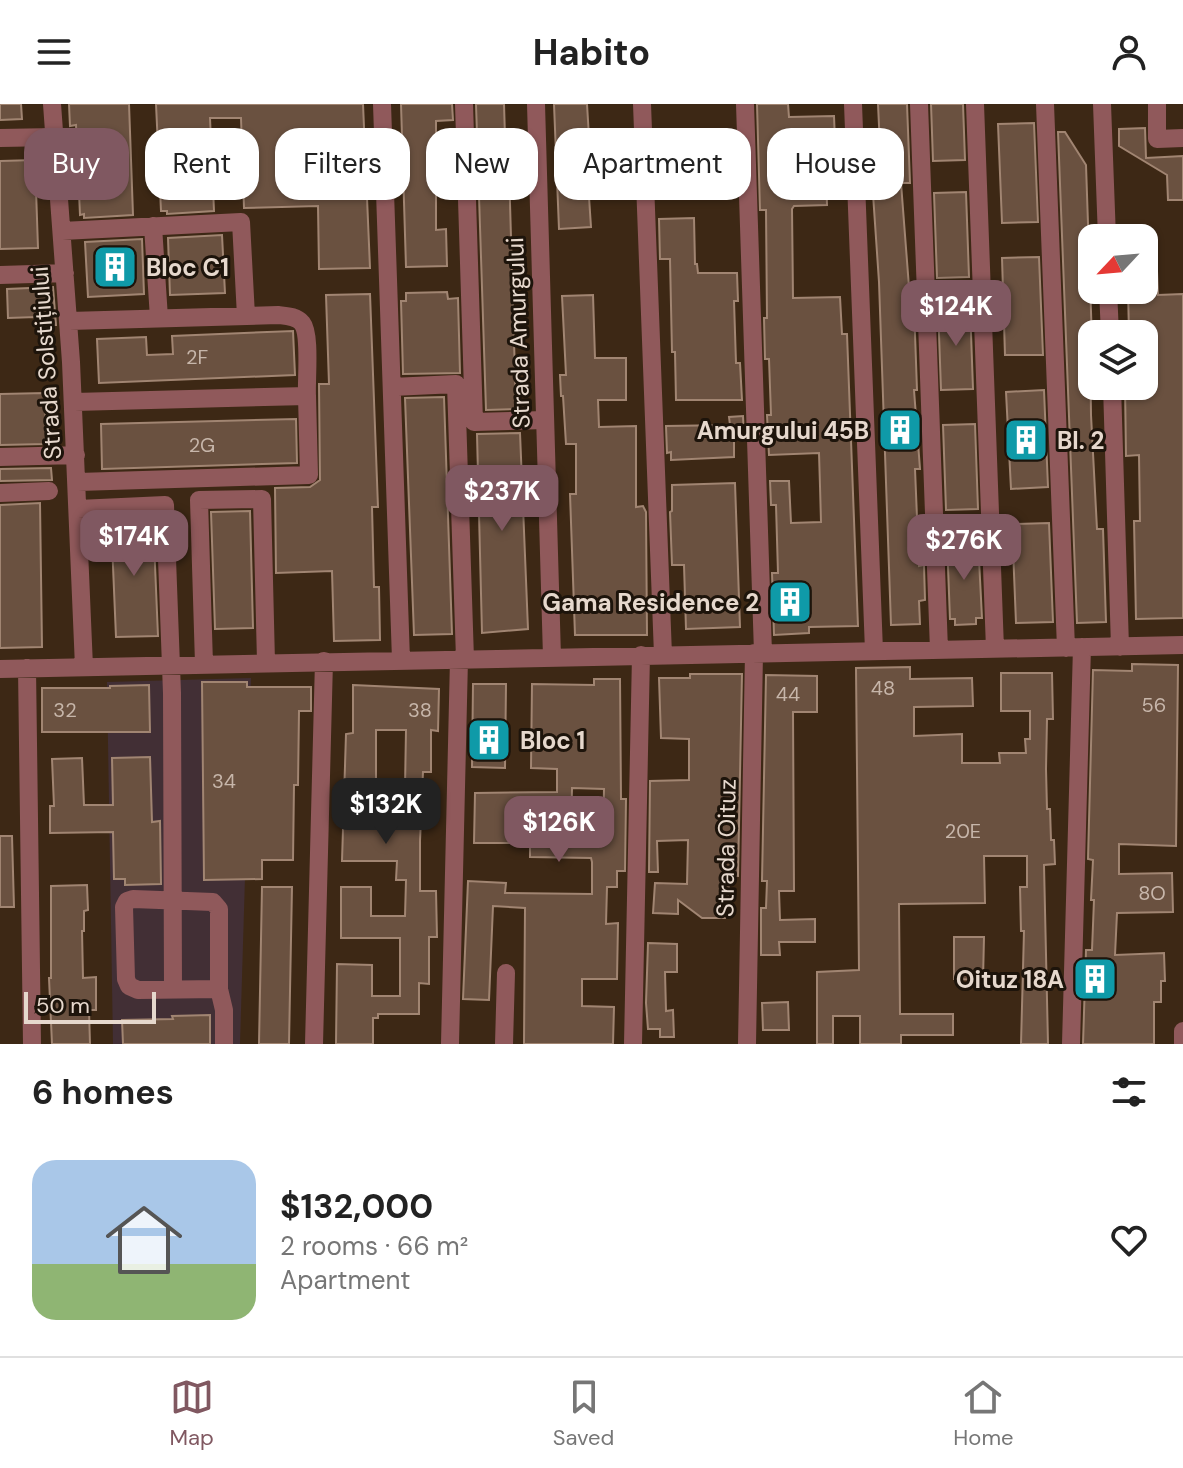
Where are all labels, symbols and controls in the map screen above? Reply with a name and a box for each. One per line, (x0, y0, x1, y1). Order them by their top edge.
text: Habito (533, 29, 650, 76)
icon: menu (32, 30, 76, 74)
icon: person (1107, 30, 1151, 74)
chip: Buy (24, 128, 129, 200)
chip: Rent (145, 128, 259, 200)
chip: Filters (275, 128, 410, 200)
chip: New (426, 128, 538, 200)
chip: Apartment (554, 128, 751, 200)
chip: House (767, 128, 904, 200)
north arrow (1078, 224, 1158, 304)
map controls (1078, 224, 1158, 400)
street label: Strada Amurgului (499, 237, 537, 429)
building icon: Bloc C1 (91, 243, 139, 291)
place label: Bloc C1 (146, 252, 229, 283)
street label: Strada Solstițiului (24, 265, 68, 461)
pin: $124K (900, 280, 1012, 348)
text: $124K (919, 289, 993, 323)
button: layers (1078, 320, 1158, 400)
house number: 2F (186, 344, 208, 370)
building icon: Amurgului 45B (876, 406, 924, 454)
place label: Amurgului 45B (697, 415, 869, 446)
building icon: Bl. 2 (1002, 416, 1050, 464)
place label: Bl. 2 (1057, 425, 1104, 456)
house number: 2G (189, 432, 215, 458)
pin: $237K (446, 465, 558, 533)
text: $237K (463, 474, 541, 508)
pin: $174K (78, 510, 190, 578)
pin: $276K (908, 514, 1020, 582)
text: $174K (98, 519, 170, 553)
text: $276K (925, 523, 1003, 557)
building icon: Gama Residence 2 (766, 578, 814, 626)
place label: Gama Residence 2 (542, 587, 759, 618)
house number: 48 (871, 675, 895, 701)
house number: 44 (776, 681, 800, 707)
house number: 56 (1142, 692, 1166, 718)
house number: 32 (53, 697, 77, 723)
house number: 38 (408, 697, 432, 723)
building icon: Bloc 1 (465, 716, 513, 764)
place label: Bloc 1 (520, 725, 585, 756)
house number: 34 (212, 768, 236, 794)
pin: $132K (330, 778, 442, 846)
street label: Strada Oituz (709, 779, 743, 917)
text: $132K (350, 787, 422, 821)
pin: $126K (503, 796, 615, 864)
text: $126K (522, 805, 596, 839)
house number: 20E (945, 818, 981, 844)
house number: 8O (1138, 880, 1166, 906)
building icon: Oituz 18A (1071, 955, 1119, 1003)
place label: Oituz 18A (956, 964, 1064, 995)
scale bar (24, 988, 156, 1024)
text: 50 m (36, 991, 90, 1020)
text: 6 homes (32, 1070, 174, 1115)
icon: filters (1107, 1070, 1151, 1114)
text: $132,000 (280, 1184, 433, 1229)
icon: home (96, 1192, 192, 1288)
icon: heart (1107, 1218, 1151, 1262)
text: 2 rooms · 66 m² (280, 1229, 468, 1263)
text: Apartment (280, 1263, 411, 1297)
tab: Map (169, 1375, 214, 1452)
tab: Saved (553, 1375, 614, 1452)
tab: Home (953, 1375, 1014, 1452)

